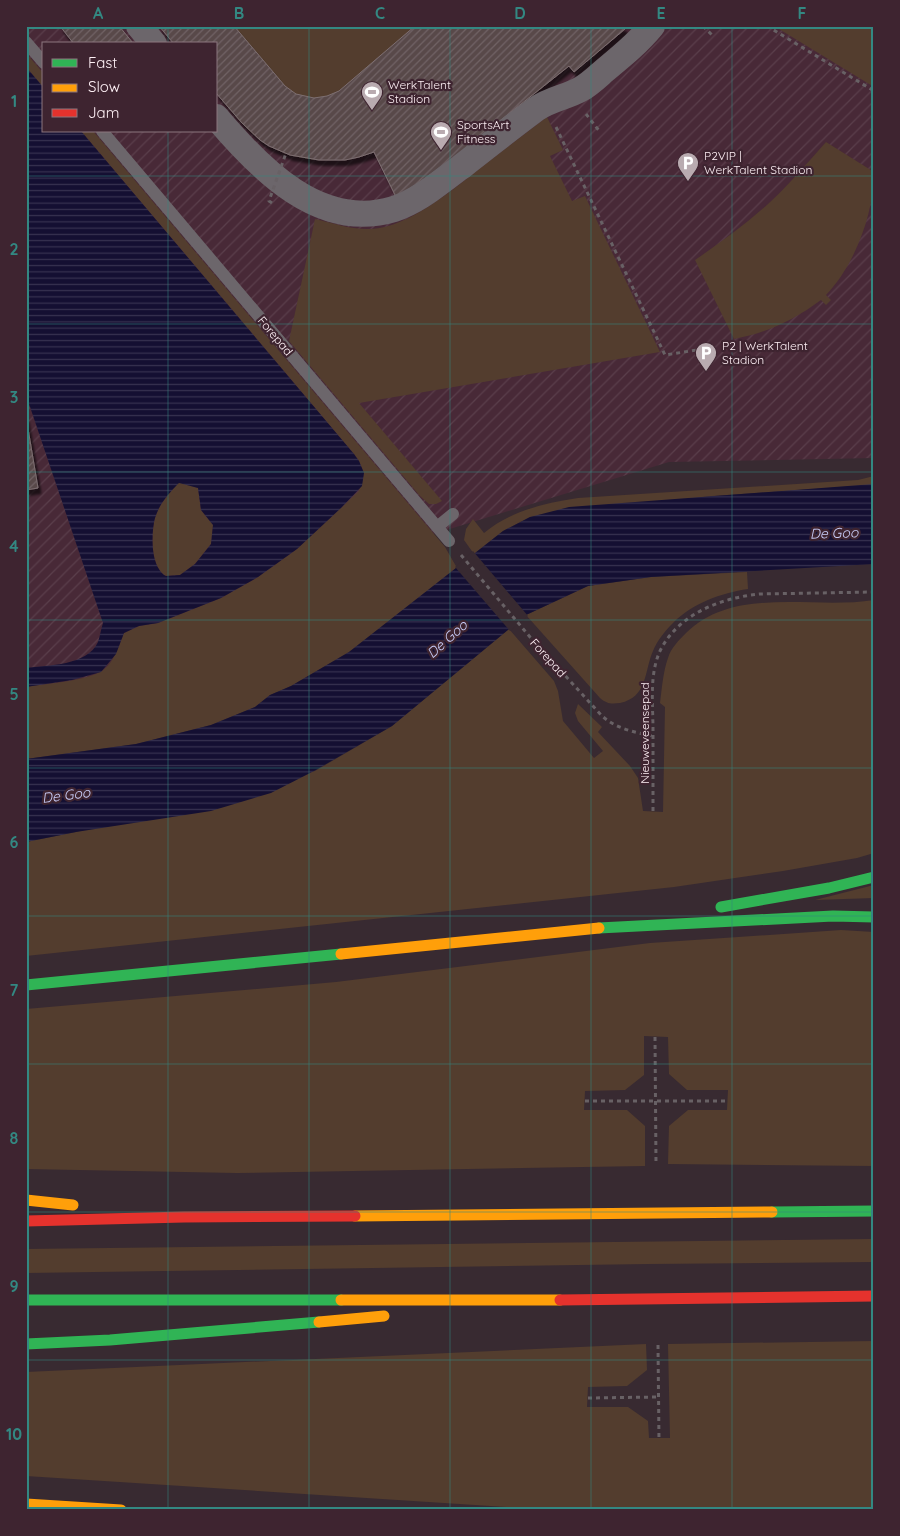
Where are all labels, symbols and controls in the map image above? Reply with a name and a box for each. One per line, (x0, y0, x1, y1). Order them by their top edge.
text: A (93, 3, 104, 23)
text: B (234, 3, 244, 23)
text: C (375, 3, 385, 23)
text: D (514, 3, 526, 23)
text: E (656, 3, 666, 23)
text: F (798, 3, 807, 23)
legend (42, 42, 218, 132)
text: Fast (88, 53, 117, 72)
text: Slow (88, 77, 120, 96)
place label: WerkTalent Stadion (388, 77, 451, 106)
sports icon: WerkTalent Stadion (360, 80, 384, 111)
text: 1 (11, 91, 17, 111)
text: Jam (88, 103, 119, 122)
place label: SportsArt Fitness (457, 117, 509, 146)
sports icon: SportsArt Fitness (429, 120, 453, 151)
place label: P2VIP | WerkTalent Stadion (704, 148, 812, 177)
parking icon: P2VIP | WerkTalent Stadion (676, 151, 700, 182)
text: 2 (9, 239, 19, 259)
street label: Forepad (255, 313, 296, 358)
place label: P2 | WerkTalent Stadion (722, 338, 808, 367)
parking icon: P2 | WerkTalent Stadion (694, 341, 718, 372)
text: 3 (10, 387, 18, 407)
water label: De Goo (809, 523, 859, 543)
text: 4 (9, 536, 19, 556)
water label: De Goo (423, 616, 471, 662)
street label: Forepad (527, 635, 570, 680)
street label: Nieuweveensepad (637, 682, 652, 784)
text: 5 (9, 684, 19, 704)
water label: De Goo (41, 783, 92, 807)
text: 6 (10, 832, 19, 852)
text: 7 (10, 980, 19, 1000)
text: 8 (10, 1128, 19, 1148)
text: 9 (9, 1276, 19, 1296)
text: 10 (6, 1424, 22, 1444)

